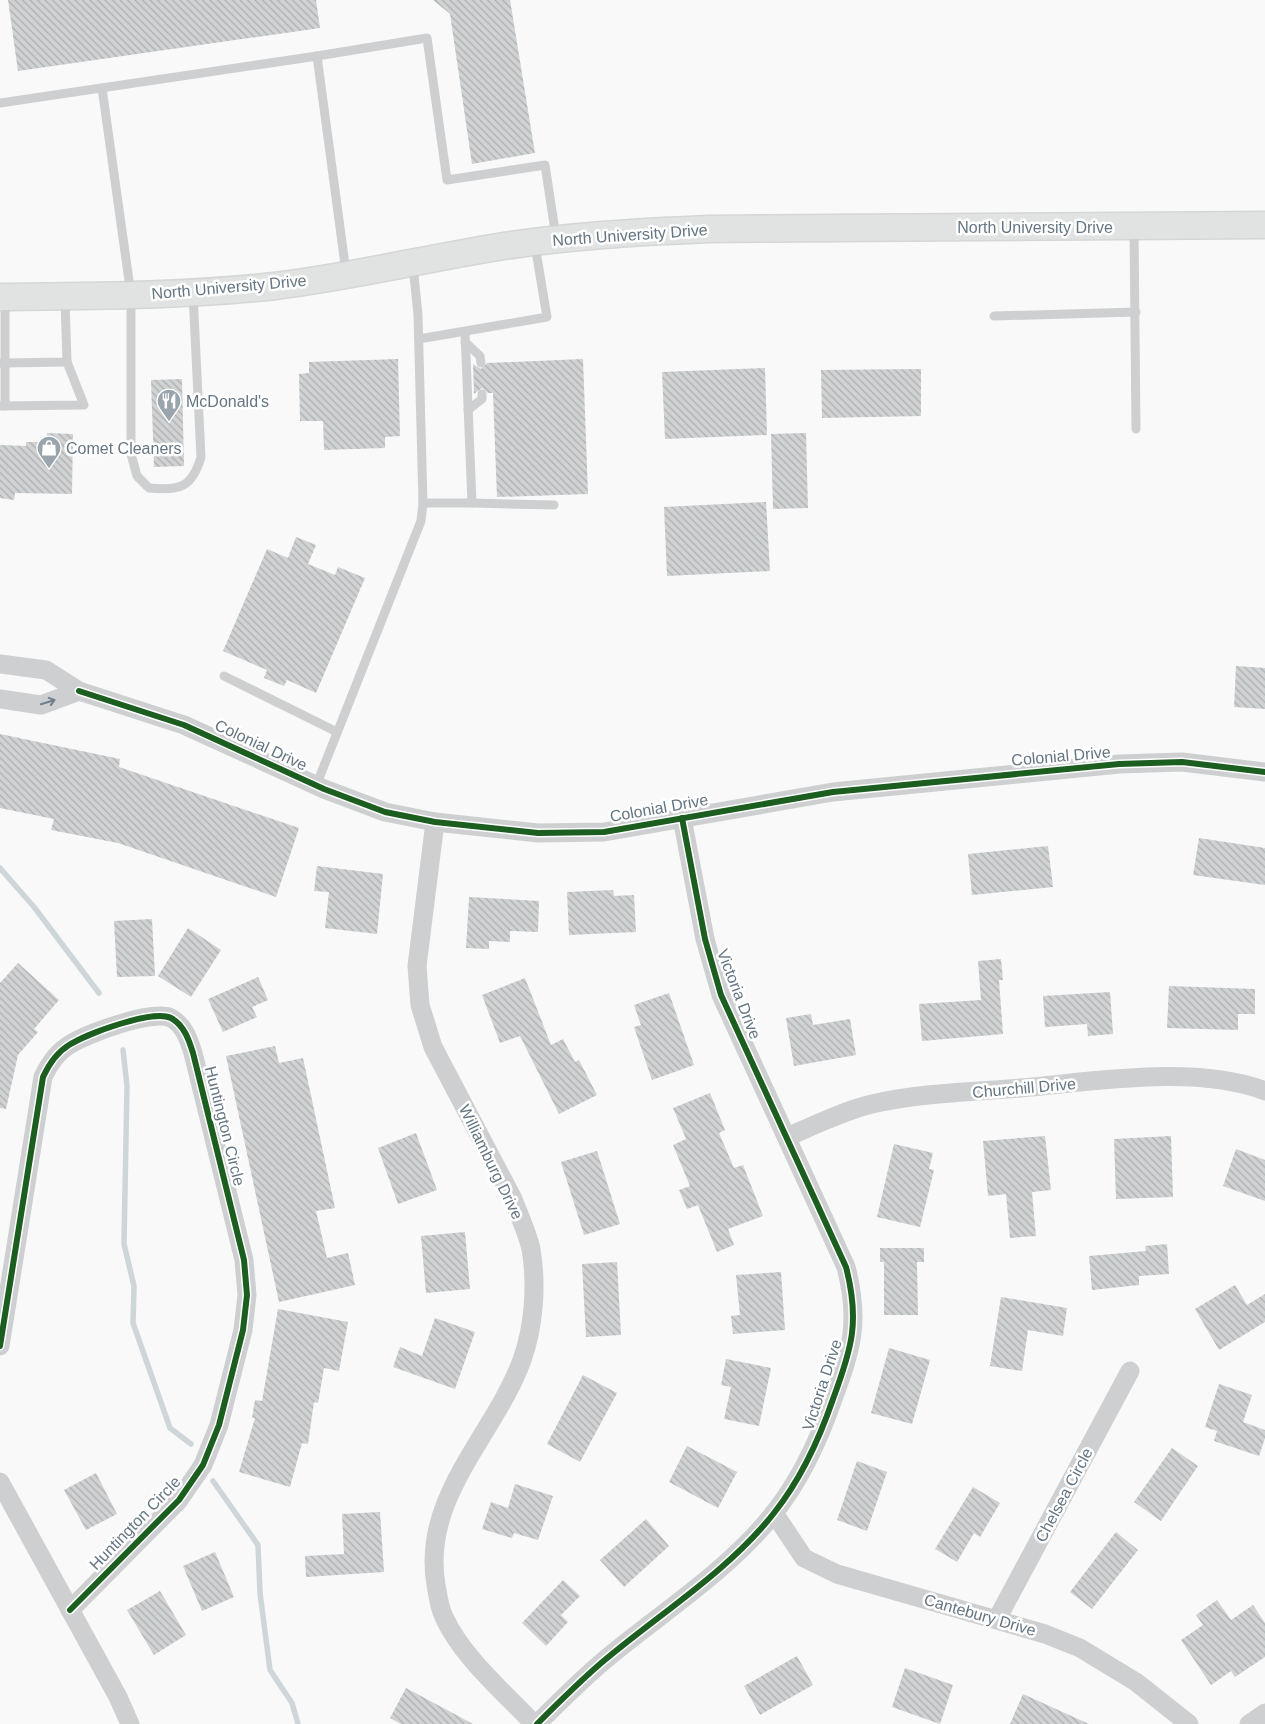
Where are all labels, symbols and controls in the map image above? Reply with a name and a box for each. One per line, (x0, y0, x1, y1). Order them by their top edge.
street label: North University Drive (957, 219, 1113, 236)
street label: North University Drive (552, 221, 708, 249)
street label: North University Drive (151, 272, 307, 302)
restaurant icon: McDonald's (156, 388, 182, 422)
place label: McDonald's (186, 393, 269, 410)
shop icon: Comet Cleaners (36, 435, 62, 469)
place label: Comet Cleaners (66, 440, 182, 457)
one-way arrow (40, 696, 56, 706)
street label: Colonial Drive (212, 716, 310, 774)
street label: Colonial Drive (1011, 743, 1111, 769)
street label: Colonial Drive (608, 791, 710, 825)
street label: Victoria Drive (714, 947, 764, 1041)
street label: Huntington Circle (202, 1064, 248, 1188)
street label: Churchill Drive (971, 1075, 1077, 1101)
street label: Williamburg Drive (456, 1102, 526, 1222)
street label: Victoria Drive (799, 1337, 845, 1433)
street label: Chelsea Circle (1032, 1445, 1096, 1545)
street label: Huntington Circle (86, 1473, 184, 1573)
street label: Cantebury Drive (922, 1591, 1038, 1639)

